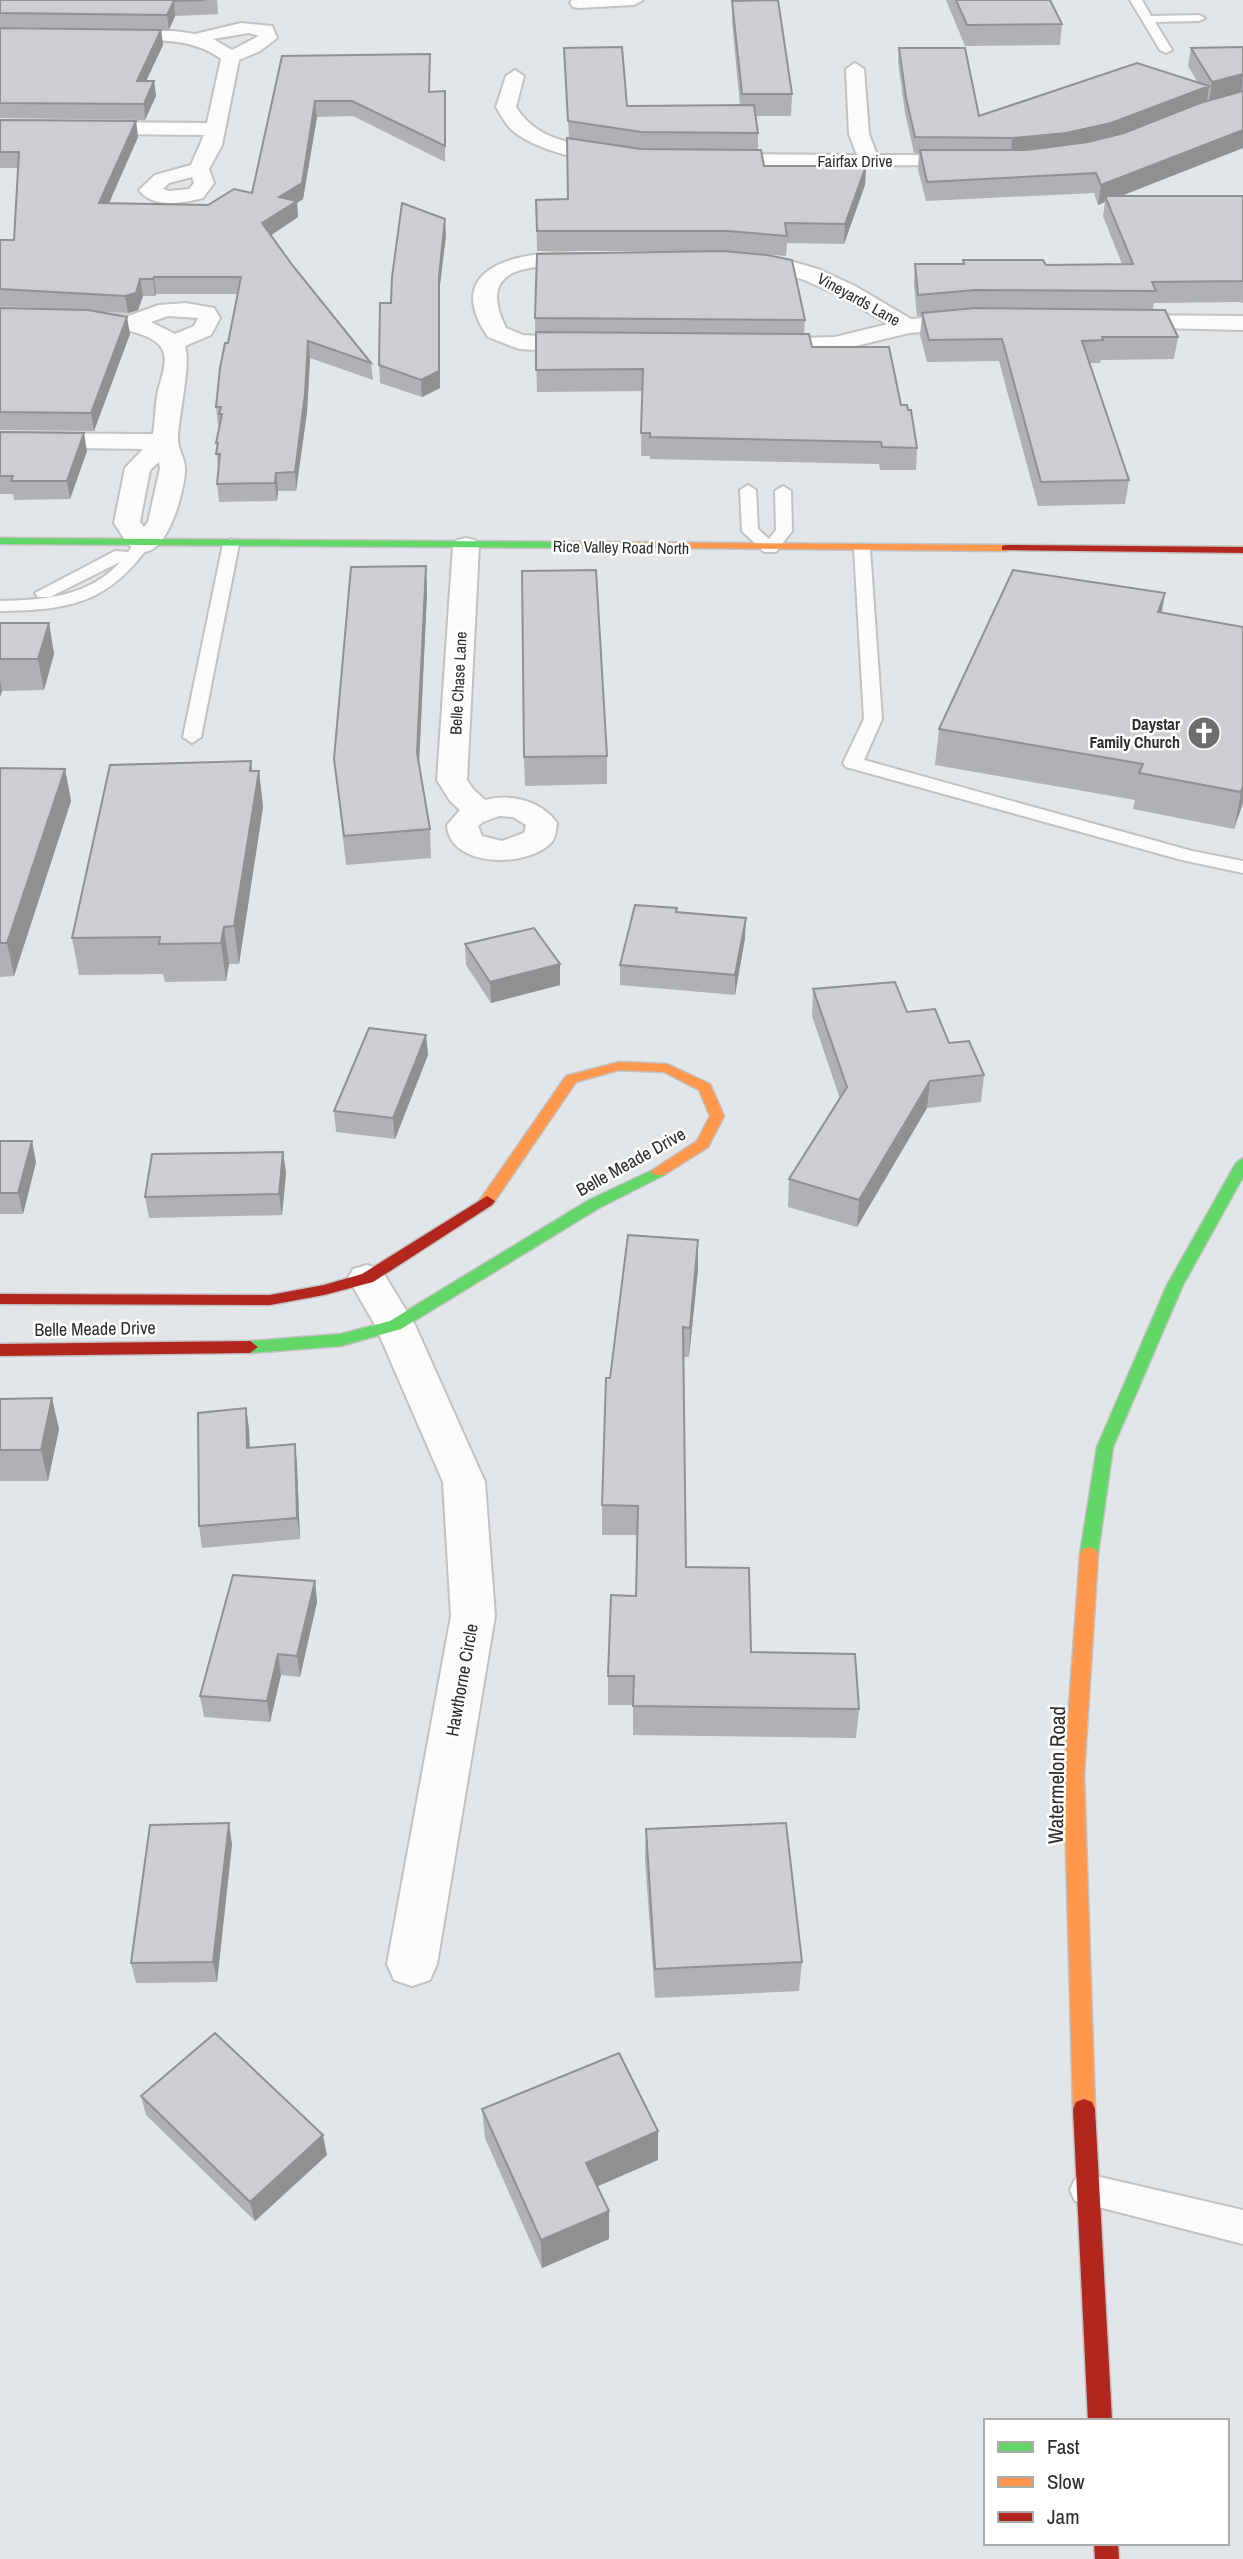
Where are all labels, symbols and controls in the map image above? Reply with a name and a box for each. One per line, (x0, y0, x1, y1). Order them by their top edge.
street label: Fairfax Drive (817, 150, 893, 172)
street label: Vineyards Lane (814, 267, 904, 331)
street label: Rice Valley Road North (553, 535, 689, 559)
street label: Belle Chase Lane (444, 631, 472, 735)
place label: Daystar Family Church (1090, 713, 1181, 753)
church icon: Daystar Family Church (1185, 714, 1223, 752)
street label: Belle Meade Drive (572, 1121, 690, 1202)
street label: Belle Meade Drive (34, 1315, 156, 1342)
street label: Hawthorne Circle (439, 1622, 484, 1738)
street label: Watermelon Road (1041, 1706, 1072, 1844)
legend (984, 2419, 1229, 2545)
text: Fast (1047, 2432, 1080, 2461)
text: Slow (1047, 2467, 1085, 2496)
text: Jam (1047, 2502, 1080, 2531)

